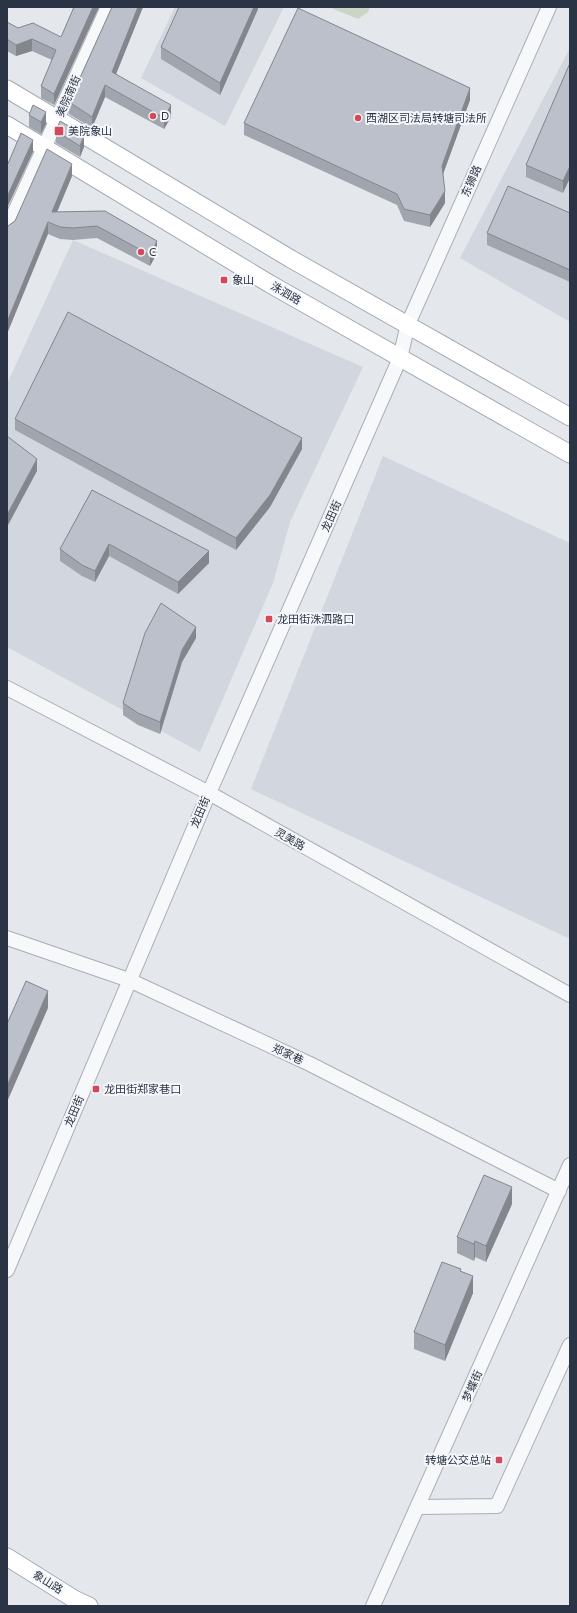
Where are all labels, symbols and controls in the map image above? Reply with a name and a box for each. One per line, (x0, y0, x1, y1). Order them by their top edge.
street label: 美院南街 (53, 73, 82, 119)
place label: D (161, 109, 169, 122)
marker: D (148, 111, 158, 121)
place label: 西湖区司法局转塘司法所 (366, 111, 487, 124)
marker: 西湖区司法局转塘司法所 (353, 113, 363, 123)
place label: 美院象山 (68, 124, 112, 137)
marker: 美院象山 (53, 125, 65, 137)
street label: 东狮路 (458, 163, 483, 199)
place label: C (149, 245, 157, 258)
marker: C (136, 247, 146, 257)
place label: 象山 (232, 273, 254, 286)
marker: 象山 (219, 275, 229, 285)
street label: 洙泗路 (269, 279, 304, 306)
street label: 龙田街 (318, 498, 343, 534)
place label: 龙田街洙泗路口 (277, 612, 354, 625)
marker: 龙田街洙泗路口 (264, 614, 274, 624)
street label: 龙田街 (187, 794, 212, 830)
street label: 灵美路 (273, 825, 308, 852)
street label: 郑家巷 (271, 1041, 306, 1066)
place label: 龙田街郑家巷口 (104, 1082, 181, 1095)
marker: 龙田街郑家巷口 (91, 1084, 101, 1094)
street label: 龙田街 (61, 1093, 86, 1129)
street label: 梦蝶街 (459, 1368, 484, 1404)
place label: 转塘公交总站 (425, 1453, 491, 1466)
marker: 转塘公交总站 (494, 1455, 504, 1465)
street label: 象山路 (31, 1567, 66, 1596)

